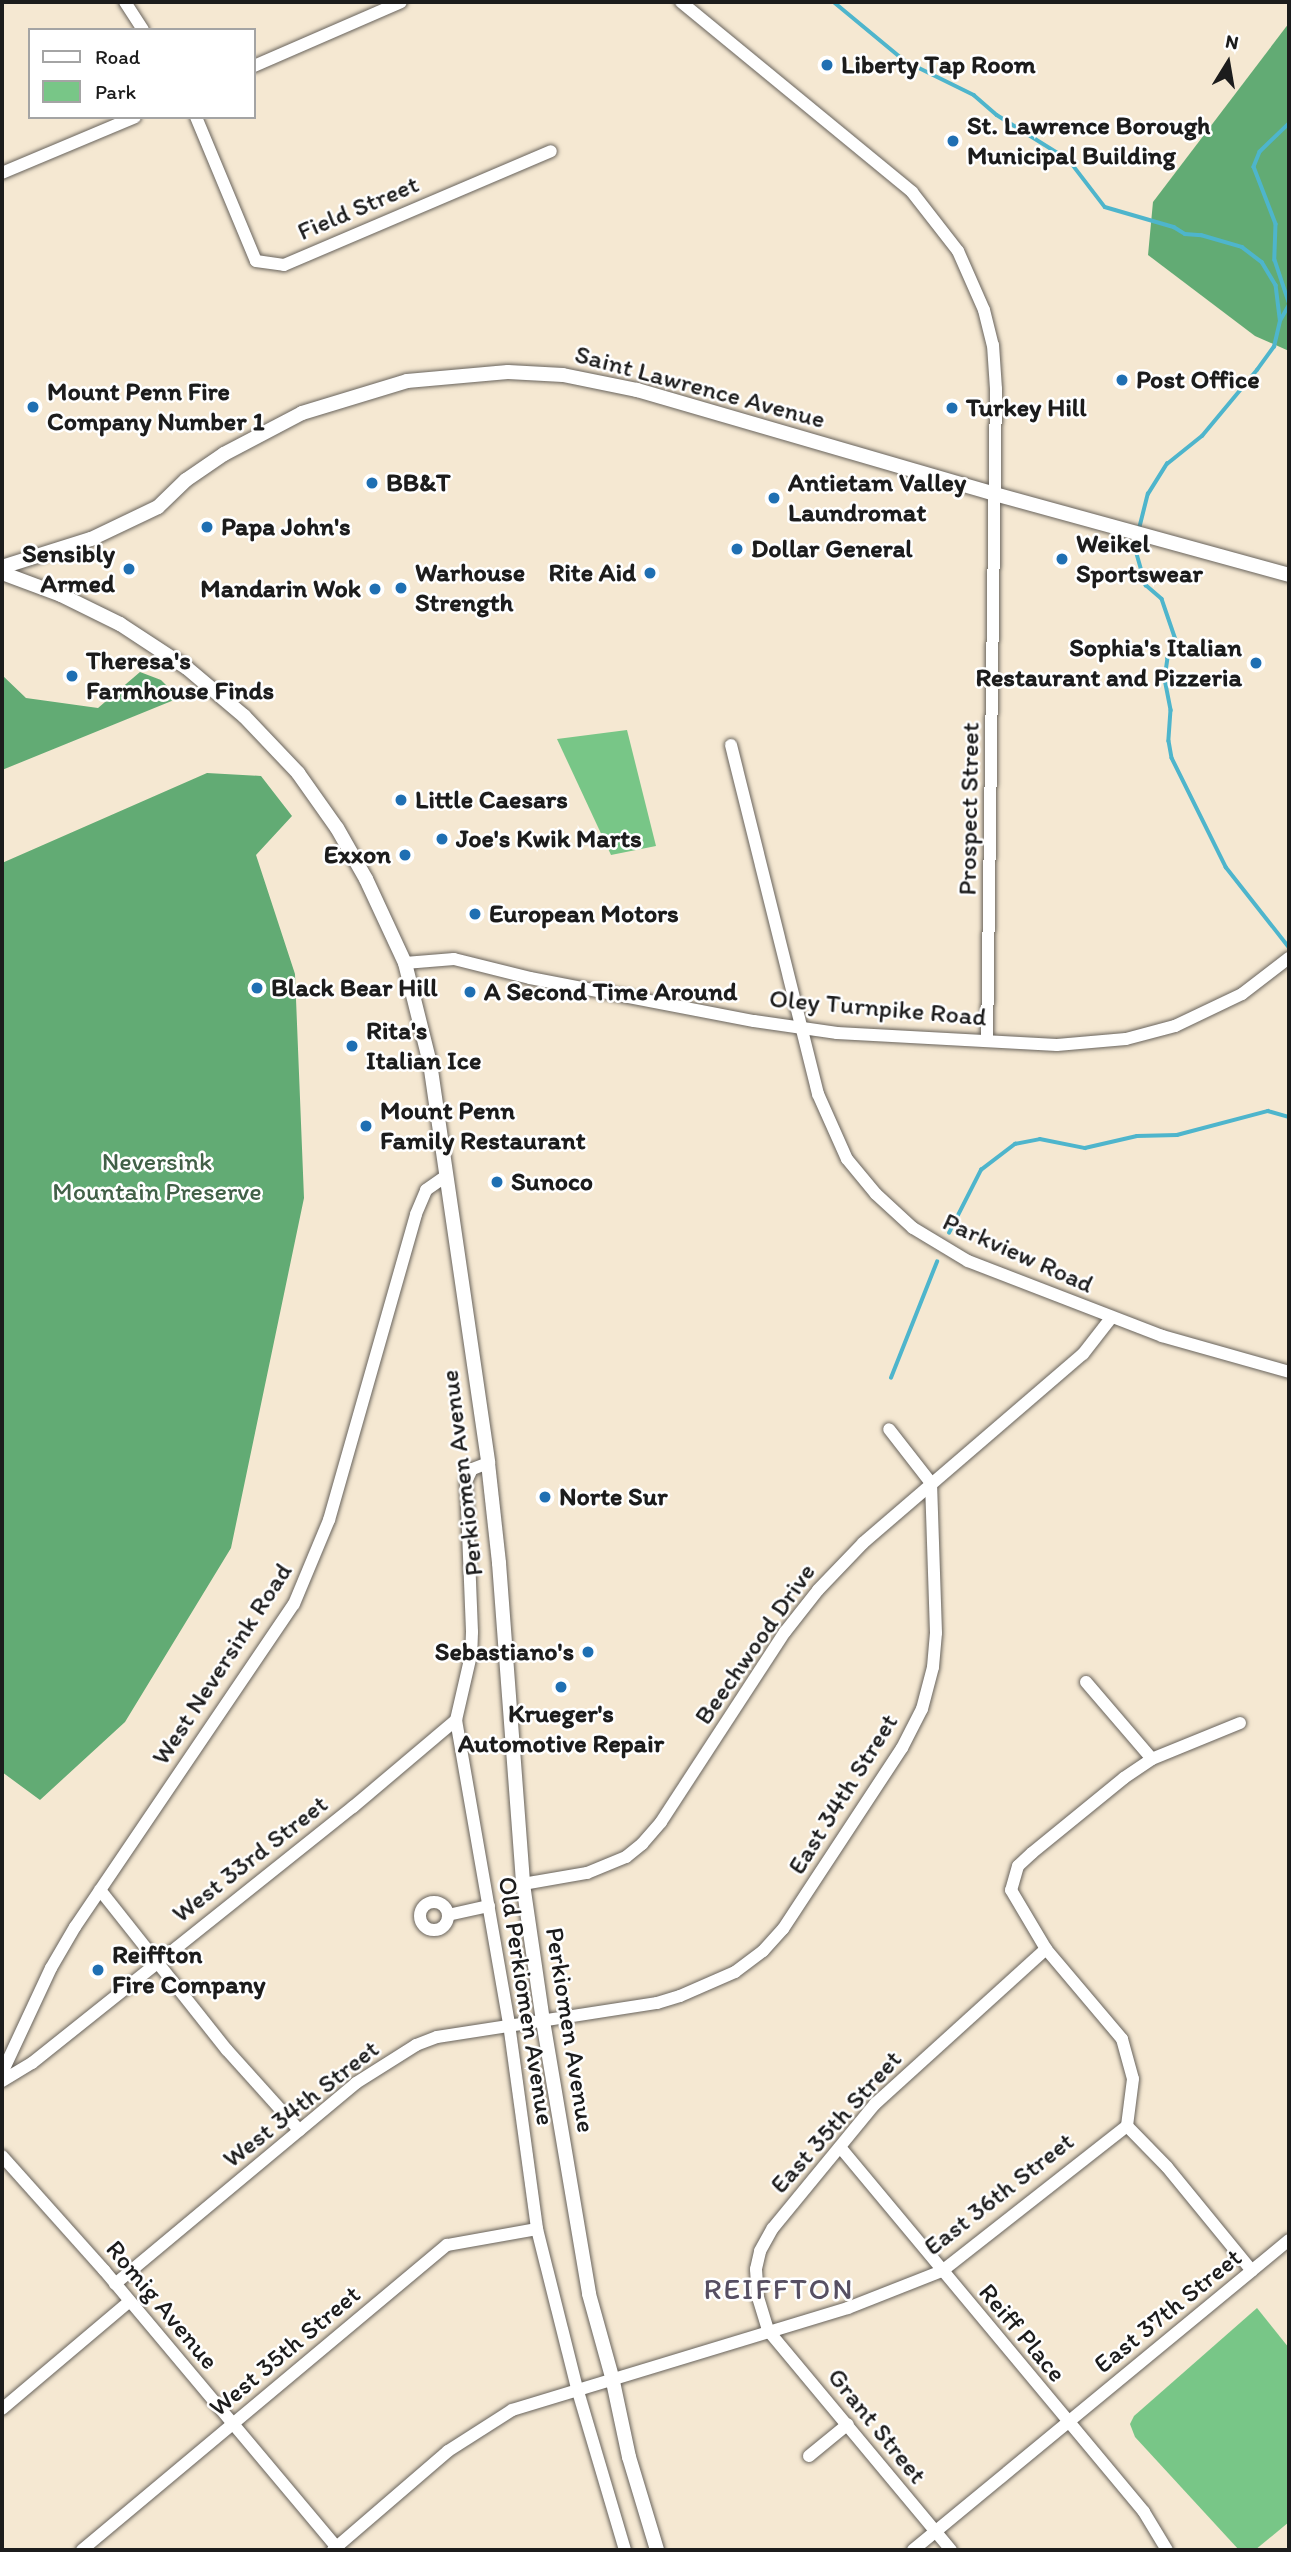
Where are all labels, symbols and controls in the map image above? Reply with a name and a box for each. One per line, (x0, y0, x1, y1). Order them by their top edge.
legend (28, 28, 256, 119)
north arrow (1193, 28, 1263, 98)
text: N (1224, 29, 1241, 54)
text: Road (95, 44, 140, 69)
place label: Liberty Tap Room (841, 49, 1033, 81)
marker: Liberty Tap Room (819, 57, 835, 73)
text: Park (95, 79, 136, 104)
place label: St. Lawrence Borough Municipal Building (967, 110, 1211, 172)
marker: St. Lawrence Borough Municipal Building (945, 133, 961, 149)
street label: Field Street (293, 169, 423, 247)
street label: Saint Lawrence Avenue (571, 339, 829, 435)
place label: Post Office (1136, 364, 1260, 396)
marker: Post Office (1114, 372, 1130, 388)
place label: Mount Penn Fire Company Number 1 (47, 376, 265, 438)
place label: Turkey Hill (966, 392, 1087, 424)
marker: Mount Penn Fire Company Number 1 (25, 399, 41, 415)
marker: Turkey Hill (944, 400, 960, 416)
place label: BB&T (386, 467, 451, 499)
place label: Antietam Valley Laundromat (788, 467, 966, 528)
marker: BB&T (364, 475, 380, 491)
marker: Antietam Valley Laundromat (766, 490, 782, 506)
place label: Papa John's (221, 511, 351, 543)
marker: Papa John's (199, 519, 215, 535)
place label: Weikel Sportswear (1076, 528, 1203, 590)
place label: Dollar General (751, 533, 913, 565)
place label: Sensibly Armed (22, 538, 115, 600)
marker: Dollar General (729, 541, 745, 557)
marker: Weikel Sportswear (1054, 551, 1070, 567)
place label: Warhouse Strength (415, 557, 525, 618)
place label: Rite Aid (548, 557, 636, 589)
marker: Sensibly Armed (121, 561, 137, 577)
marker: Rite Aid (642, 565, 658, 581)
place label: Mandarin Wok (200, 573, 361, 605)
marker: Warhouse Strength (393, 580, 409, 596)
marker: Mandarin Wok (367, 581, 383, 597)
place label: Sophia's Italian Restaurant and Pizzeria (975, 632, 1242, 694)
place label: Theresa's Farmhouse Finds (86, 645, 275, 706)
marker: Sophia's Italian Restaurant and Pizzeria (1248, 655, 1264, 671)
marker: Theresa's Farmhouse Finds (64, 668, 80, 684)
street label: Prospect Street (952, 722, 986, 896)
place label: Little Caesars (415, 784, 568, 816)
marker: Little Caesars (393, 792, 409, 808)
place label: Joe's Kwik Marts (456, 823, 642, 855)
marker: Joe's Kwik Marts (434, 831, 450, 847)
place label: Exxon (324, 839, 391, 871)
marker: Exxon (397, 847, 413, 863)
place label: European Motors (489, 898, 679, 930)
marker: European Motors (467, 906, 483, 922)
place label: Black Bear Hill (271, 972, 437, 1004)
place label: A Second Time Around (484, 976, 737, 1008)
marker: Black Bear Hill (249, 980, 265, 996)
street label: Oley Turnpike Road (769, 983, 987, 1033)
marker: A Second Time Around (462, 984, 478, 1000)
place label: Rita's Italian Ice (366, 1015, 481, 1076)
marker: Rita's Italian Ice (344, 1038, 360, 1054)
place label: Mount Penn Family Restaurant (380, 1095, 585, 1156)
marker: Mount Penn Family Restaurant (358, 1118, 374, 1134)
park label: Neversink Mountain Preserve (52, 1146, 262, 1208)
place label: Sunoco (511, 1166, 593, 1198)
marker: Sunoco (489, 1174, 505, 1190)
street label: Parkview Road (938, 1206, 1098, 1300)
street label: Perkiomen Avenue (434, 1369, 490, 1577)
place label: Norte Sur (559, 1481, 667, 1513)
marker: Norte Sur (537, 1489, 553, 1505)
street label: Beechwood Drive (688, 1557, 822, 1731)
street label: West Neversink Road (145, 1558, 299, 1770)
place label: Sebastiano's (435, 1636, 574, 1668)
marker: Sebastiano's (580, 1644, 596, 1660)
marker: Krueger's Automotive Repair (553, 1679, 569, 1695)
place label: Krueger's Automotive Repair (458, 1698, 664, 1760)
street label: East 34th Street (781, 1708, 905, 1880)
street label: West 33rd Street (166, 1789, 334, 1929)
street label: Old Perkiomen Avenue (491, 1874, 561, 2128)
street label: Perkiomen Avenue (538, 1926, 602, 2134)
place label: Reiffton Fire Company (112, 1939, 265, 2000)
marker: Reiffton Fire Company (90, 1962, 106, 1978)
street label: West 34th Street (217, 2034, 385, 2174)
street label: East 35th Street (764, 2044, 908, 2200)
street label: East 36th Street (918, 2126, 1080, 2262)
street label: Romig Avenue (99, 2235, 225, 2375)
street label: East 37th Street (1088, 2242, 1248, 2380)
district label: REIFFTON (706, 2271, 852, 2307)
street label: Reiff Place (972, 2277, 1072, 2389)
street label: West 35th Street (204, 2279, 366, 2423)
street label: Grant Street (821, 2362, 933, 2490)

